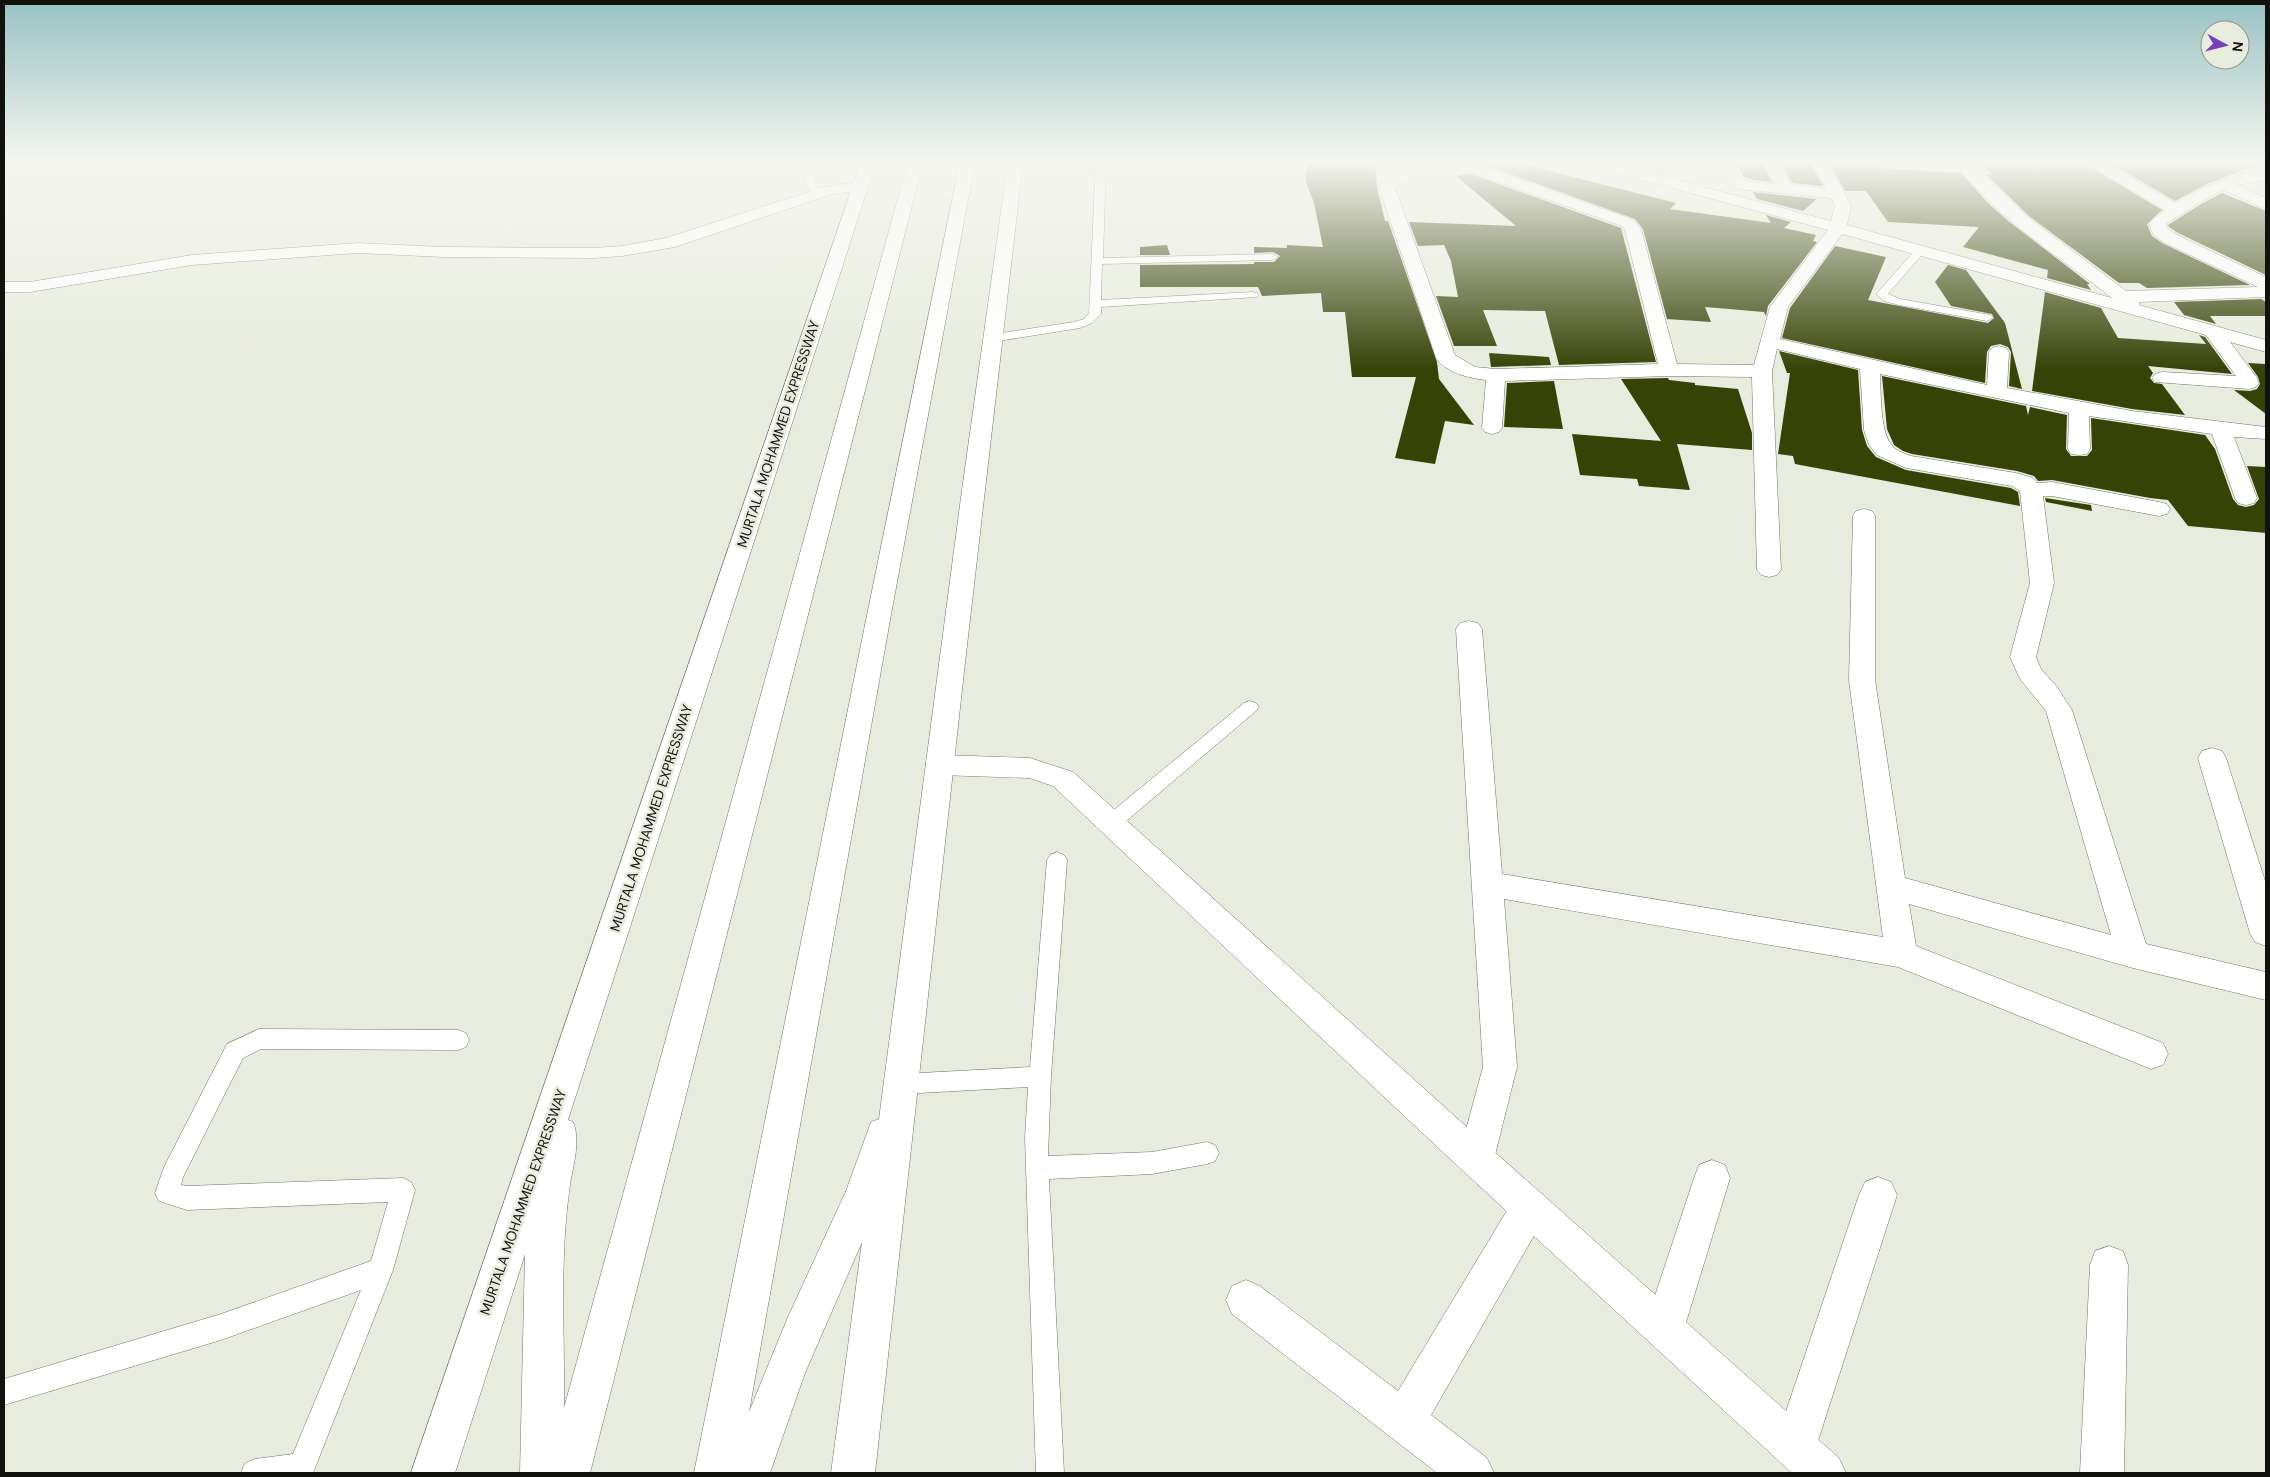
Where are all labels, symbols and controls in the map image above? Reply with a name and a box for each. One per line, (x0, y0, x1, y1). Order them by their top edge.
north arrow (2200, 20, 2250, 70)
text: N (2228, 40, 2247, 53)
street label: MURTALA MOHAMMED EXPRESSWAY (733, 318, 823, 550)
street label: MURTALA MOHAMMED EXPRESSWAY (606, 702, 696, 934)
street label: MURTALA MOHAMMED EXPRESSWAY (476, 1087, 570, 1317)

